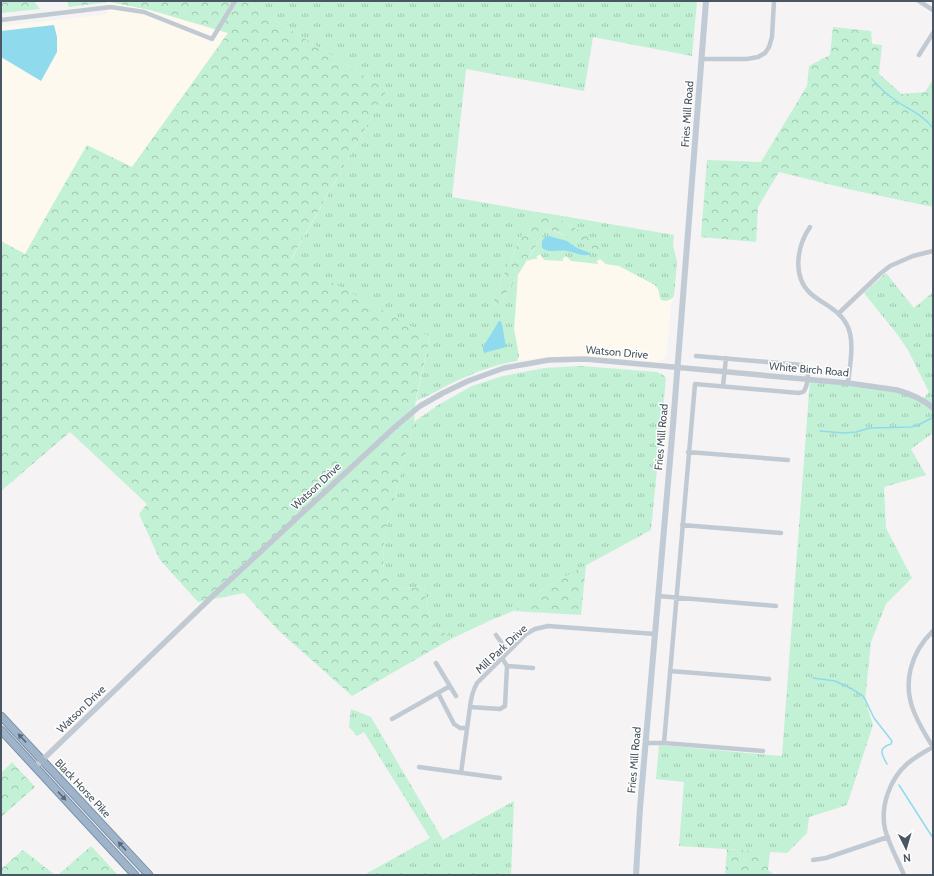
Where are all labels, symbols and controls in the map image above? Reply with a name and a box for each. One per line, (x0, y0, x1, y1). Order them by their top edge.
street label: Fries Mill Road (678, 80, 696, 148)
street label: Watson Drive (585, 342, 649, 362)
street label: White Birch Road (769, 359, 849, 379)
street label: Fries Mill Road (651, 403, 671, 471)
street label: Watson Drive (288, 459, 344, 513)
street label: Mill Park Drive (472, 621, 530, 677)
street label: Watson Drive (54, 682, 109, 736)
street label: Fries Mill Road (624, 726, 644, 794)
one-way arrow (17, 733, 27, 743)
street label: Black Horse Pike (52, 756, 114, 821)
one-way arrow (57, 791, 66, 801)
north arrow (886, 828, 926, 868)
one-way arrow (118, 841, 127, 851)
text: N (902, 851, 911, 865)

